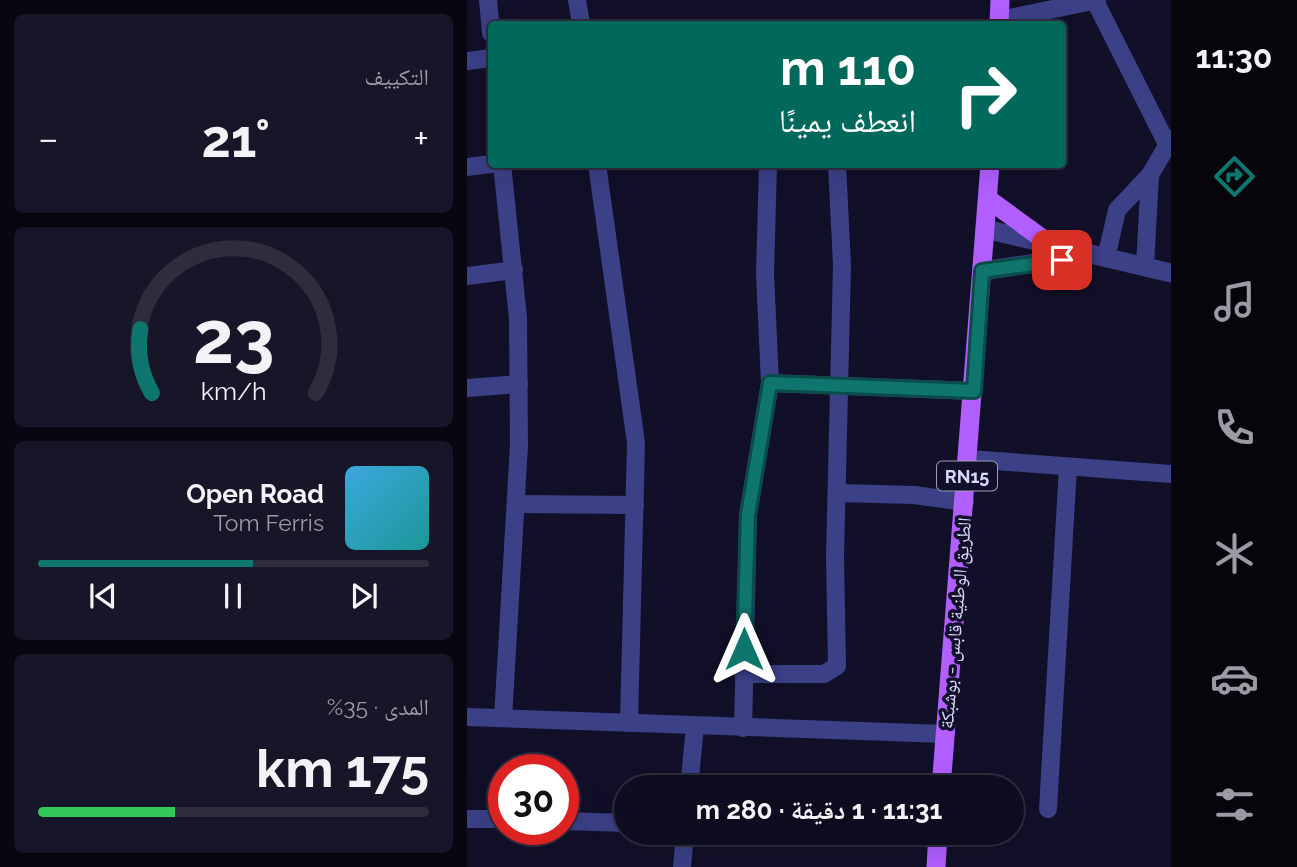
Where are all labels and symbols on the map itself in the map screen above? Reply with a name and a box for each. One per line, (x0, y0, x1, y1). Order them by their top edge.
pin (1032, 230, 1092, 290)
road number: RN15 (937, 462, 997, 490)
street label: الطريق الوطنية قابس - بوشبكة (935, 516, 976, 730)
position arrow (707, 612, 781, 686)
speed limit sign: 30 (488, 754, 579, 845)

